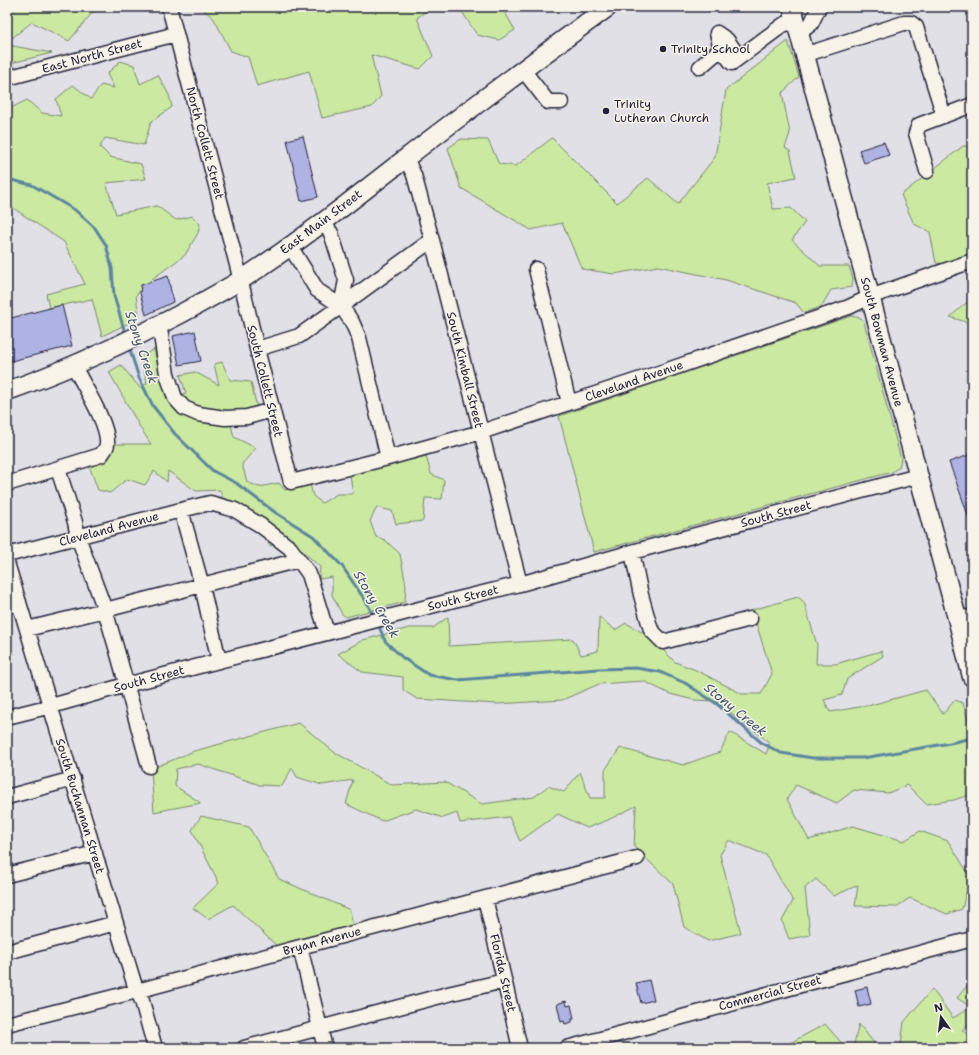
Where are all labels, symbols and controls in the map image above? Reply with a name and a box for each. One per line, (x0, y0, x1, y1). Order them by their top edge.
street label: East North Street (40, 35, 144, 77)
place label: Trinity School (671, 41, 750, 57)
marker: Trinity School (658, 44, 668, 54)
street label: North Collett Street (182, 85, 228, 201)
place label: Trinity Lutheran Church (614, 96, 709, 126)
marker: Trinity Lutheran Church (601, 106, 611, 116)
street label: East Main Street (277, 186, 365, 258)
street label: South Bowman Avenue (857, 275, 907, 409)
water label: Stony Creek (121, 309, 162, 386)
street label: South Kimball Street (443, 310, 487, 430)
street label: South Collett Street (243, 323, 287, 439)
street label: Cleveland Avenue (583, 357, 685, 405)
street label: South Street (739, 497, 813, 531)
street label: Cleveland Avenue (57, 508, 161, 550)
water label: Stony Creek (350, 567, 404, 642)
street label: South Street (426, 581, 500, 615)
street label: South Street (112, 662, 186, 696)
water label: Stony Creek (701, 679, 771, 740)
street label: South Buchannan Street (52, 736, 108, 876)
street label: Bryan Avenue (281, 923, 363, 959)
street label: Florida Street (486, 932, 520, 1014)
street label: Commercial Street (717, 972, 823, 1014)
north arrow (921, 997, 961, 1037)
text: N (933, 999, 945, 1016)

